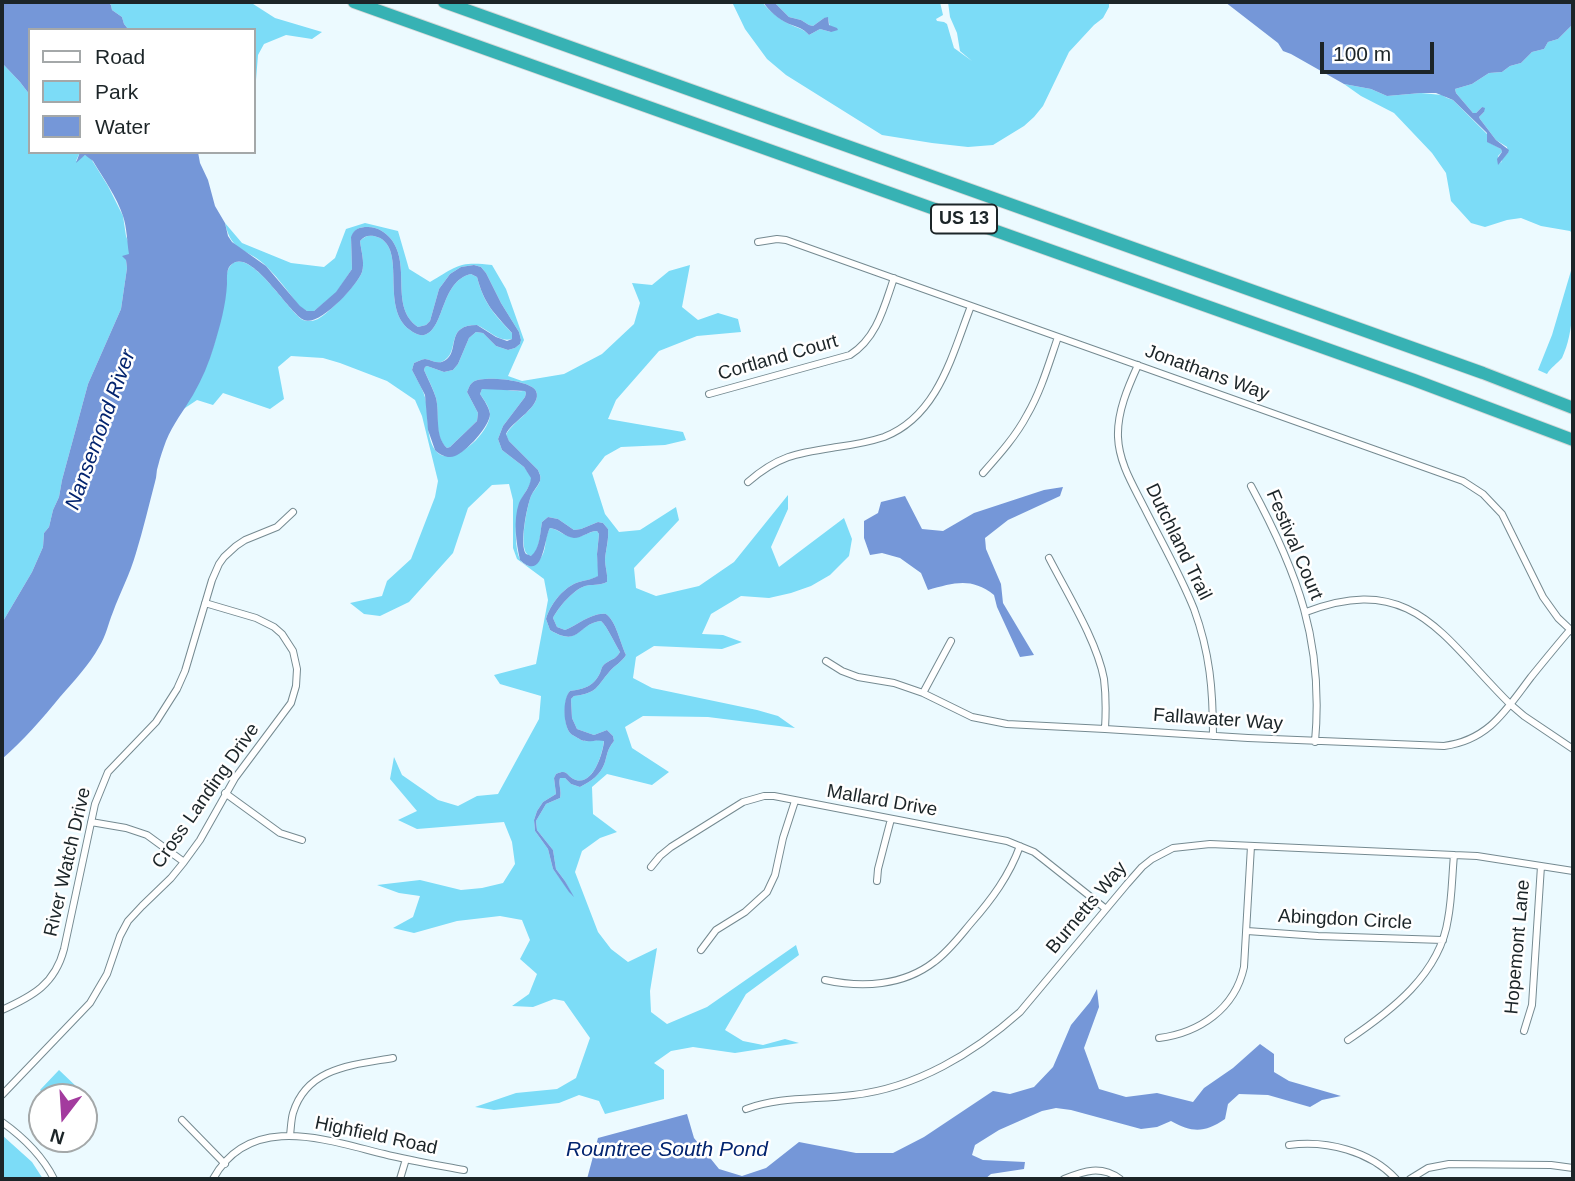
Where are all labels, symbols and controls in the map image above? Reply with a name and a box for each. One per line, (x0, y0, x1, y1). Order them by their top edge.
legend (28, 28, 256, 154)
scale bar (1323, 28, 1437, 72)
text: 100 m (1333, 42, 1391, 65)
text: Road (95, 45, 145, 68)
text: Park (95, 80, 138, 103)
text: Water (95, 115, 150, 138)
road number: US 13 (931, 204, 997, 233)
street label: Cortland Court (715, 330, 841, 386)
street label: Jonathans Way (1142, 340, 1272, 406)
water label: Nansemond River (60, 347, 142, 513)
street label: Dutchland Trail (1140, 480, 1216, 604)
street label: Festival Court (1261, 487, 1327, 603)
street label: Fallawater Way (1152, 704, 1284, 736)
street label: Cross Landing Drive (147, 719, 265, 873)
street label: Mallard Drive (825, 780, 939, 822)
street label: River Watch Drive (40, 785, 96, 939)
street label: Burnetts Way (1042, 857, 1132, 959)
street label: Hopemont Lane (1501, 879, 1535, 1015)
street label: Abingdon Circle (1277, 905, 1413, 935)
north arrow (28, 1083, 98, 1153)
street label: Highfield Road (313, 1112, 439, 1160)
text: N (48, 1125, 67, 1149)
water label: Rountree South Pond (566, 1137, 768, 1163)

